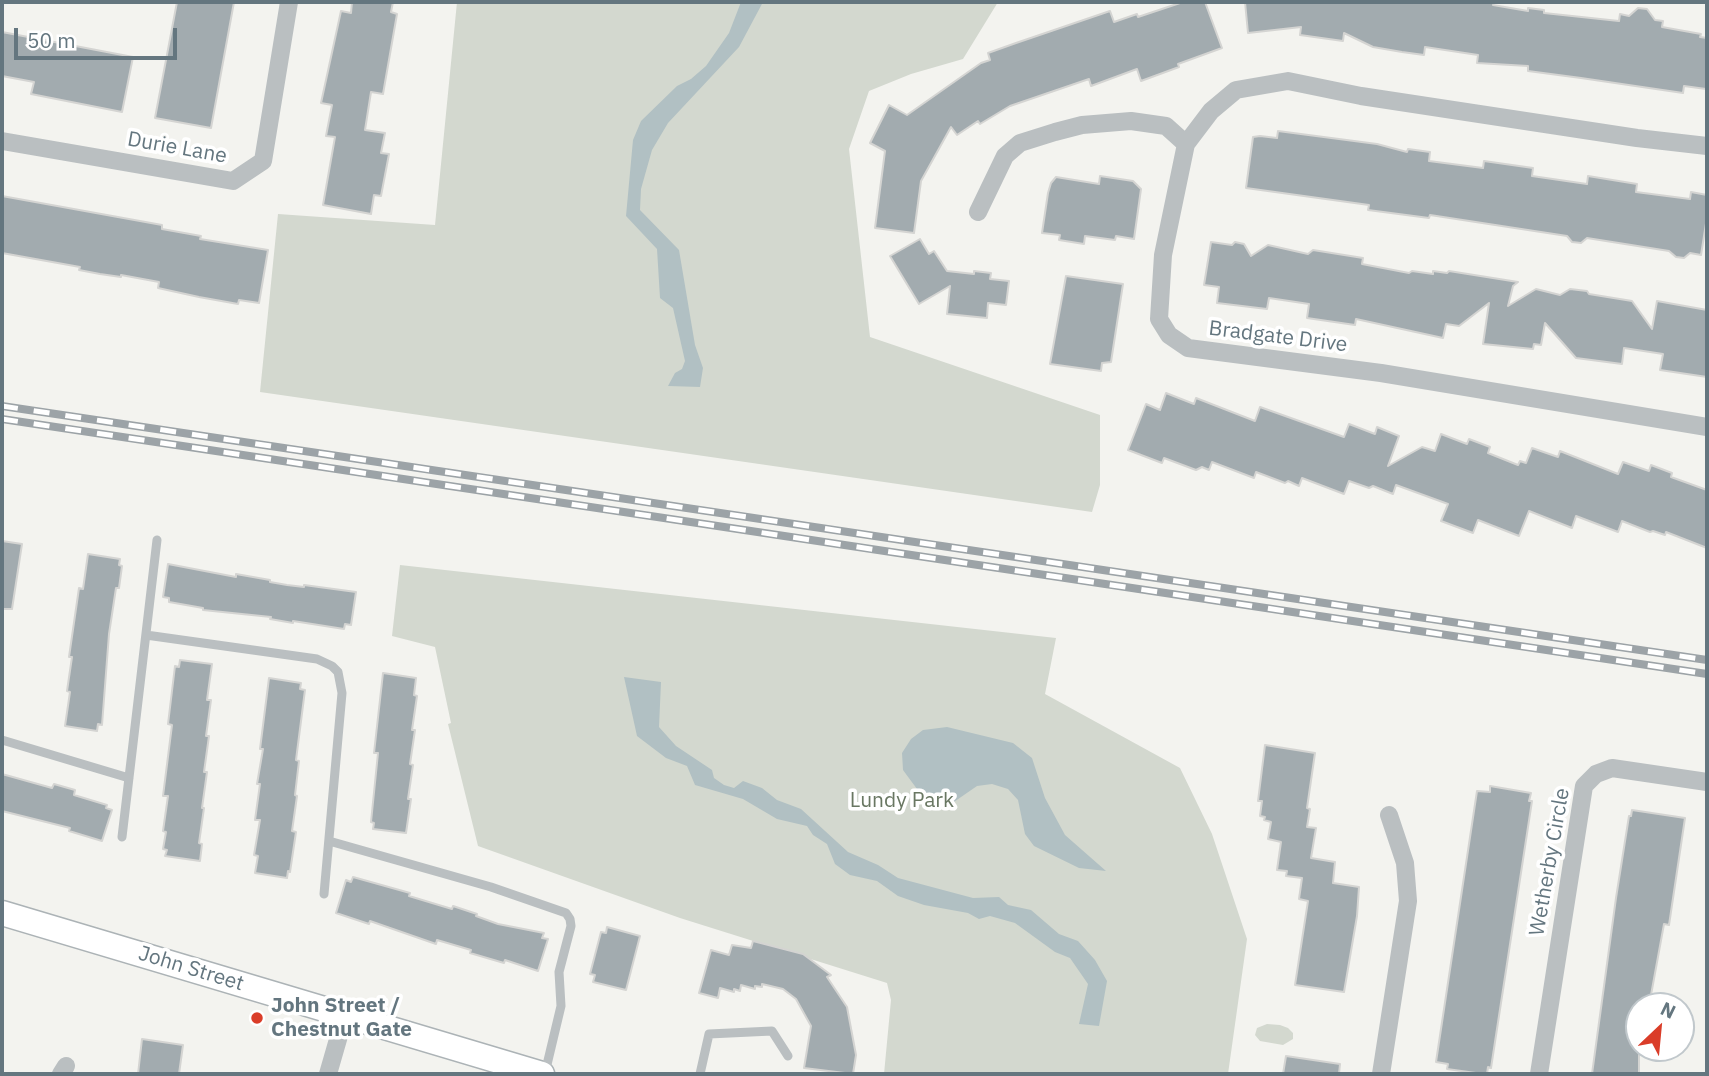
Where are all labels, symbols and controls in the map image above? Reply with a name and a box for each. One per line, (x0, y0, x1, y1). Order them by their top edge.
scale bar (18, 14, 180, 58)
text: 50 m (27, 26, 76, 54)
street label: Durie Lane (125, 127, 229, 169)
street label: Bradgate Drive (1207, 316, 1349, 358)
street label: Wetherby Circle (1525, 786, 1575, 938)
park label: Lundy Park (850, 788, 954, 814)
street label: John Street (135, 941, 247, 997)
north arrow (1625, 992, 1695, 1062)
place label: John Street / Chestnut Gate (271, 993, 412, 1043)
text: N (1657, 996, 1680, 1024)
marker: John Street / Chestnut Gate (249, 1010, 265, 1026)

